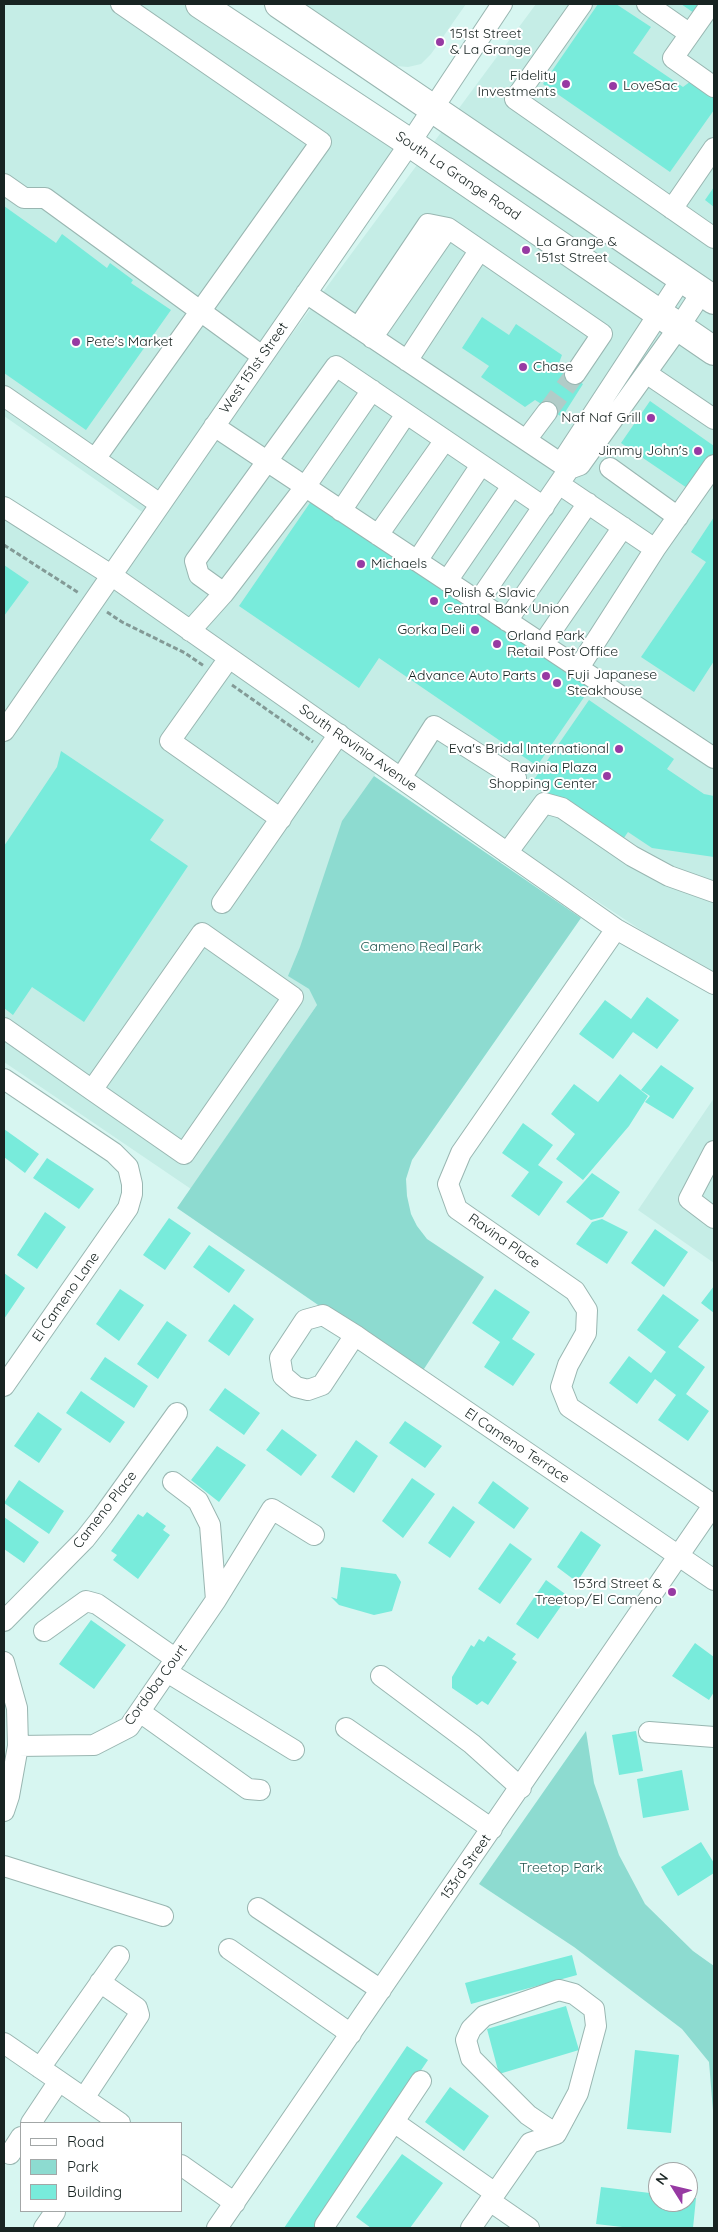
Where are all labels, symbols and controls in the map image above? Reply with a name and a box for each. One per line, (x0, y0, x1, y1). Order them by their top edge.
place label: 151st Street & La Grange (450, 26, 531, 58)
marker: 151st Street & La Grange (434, 36, 446, 48)
place label: Fidelity Investments (478, 68, 556, 100)
marker: Fidelity Investments (560, 78, 572, 90)
place label: LoveSac (623, 78, 678, 94)
marker: LoveSac (607, 80, 619, 92)
street label: South La Grange Road (392, 128, 524, 224)
place label: La Grange & 151st Street (536, 234, 617, 266)
marker: La Grange & 151st Street (520, 244, 532, 256)
street label: West 151st Street (216, 319, 292, 417)
place label: Pete's Market (86, 334, 173, 350)
marker: Pete's Market (70, 336, 82, 348)
place label: Chase (533, 359, 573, 375)
marker: Chase (517, 361, 529, 373)
place label: Naf Naf Grill (561, 410, 641, 426)
marker: Naf Naf Grill (645, 412, 657, 424)
place label: Jimmy John's (598, 443, 688, 459)
marker: Jimmy John's (692, 445, 704, 457)
place label: Michaels (371, 556, 427, 572)
marker: Michaels (355, 558, 367, 570)
place label: Polish & Slavic Central Bank Union (444, 585, 569, 618)
marker: Polish & Slavic Central Bank Union (428, 595, 440, 607)
place label: Gorka Deli (397, 622, 465, 638)
marker: Gorka Deli (469, 624, 481, 636)
place label: Orland Park Retail Post Office (507, 628, 618, 660)
marker: Orland Park Retail Post Office (491, 638, 503, 650)
place label: Fuji Japanese Steakhouse (567, 667, 657, 700)
place label: Advance Auto Parts (408, 668, 536, 684)
marker: Advance Auto Parts (540, 670, 552, 682)
marker: Fuji Japanese Steakhouse (551, 677, 563, 689)
street label: South Ravinia Avenue (296, 701, 420, 795)
place label: Eva's Bridal International (449, 741, 609, 757)
marker: Eva's Bridal International (613, 743, 625, 755)
place label: Ravinia Plaza Shopping Center (489, 760, 597, 792)
marker: Ravinia Plaza Shopping Center (601, 770, 613, 782)
park label: Cameno Real Park (360, 939, 482, 955)
street label: Ravina Place (465, 1210, 543, 1272)
street label: El Cameno Lane (29, 1249, 103, 1345)
street label: El Cameno Terrace (461, 1405, 573, 1487)
street label: Cameno Place (69, 1468, 141, 1552)
place label: 153rd Street & Treetop/El Cameno (535, 1576, 662, 1608)
marker: 153rd Street & Treetop/El Cameno (666, 1586, 678, 1598)
street label: Cordoba Court (121, 1641, 191, 1729)
street label: 153rd Street (437, 1831, 495, 1903)
park label: Treetop Park (519, 1860, 603, 1876)
legend (20, 2122, 182, 2212)
text: Road (67, 2132, 104, 2151)
text: Park (67, 2157, 99, 2176)
north arrow (648, 2162, 698, 2212)
text: N (651, 2169, 672, 2188)
text: Building (67, 2182, 122, 2201)

